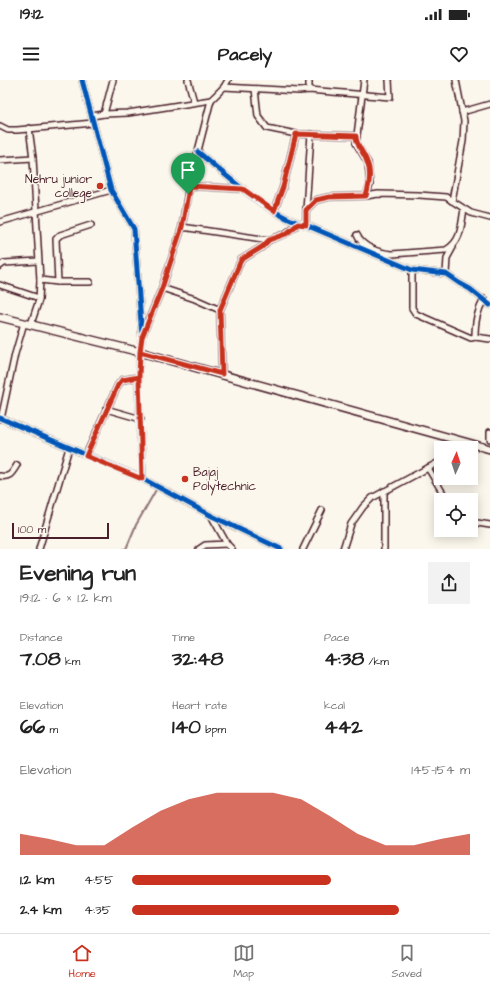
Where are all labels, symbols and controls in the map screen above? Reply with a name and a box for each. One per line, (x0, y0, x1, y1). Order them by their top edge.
text: 19:12 (20, 4, 43, 25)
text: Pacely (218, 42, 272, 67)
icon: menu (20, 43, 42, 65)
icon: heart (448, 43, 470, 65)
pin (171, 153, 205, 194)
icon: arrive (177, 159, 199, 181)
place label: Nehru junior college (25, 171, 93, 203)
marker: Nehru junior college (95, 181, 105, 191)
north arrow (434, 441, 478, 485)
map controls (434, 441, 478, 537)
place label: Bajaj Polytechnic (193, 464, 257, 496)
marker: Bajaj Polytechnic (180, 474, 190, 484)
button: locate (434, 493, 478, 537)
scale bar (12, 521, 109, 540)
text: 100 m (18, 522, 46, 537)
text: Evening run (20, 558, 136, 589)
button: share (428, 562, 470, 604)
text: 19:12 · 6 × 1.2 km (20, 589, 112, 607)
text: Distance (20, 630, 63, 645)
text: Time (172, 630, 195, 645)
text: Pace (324, 630, 350, 645)
text: 7.08 (20, 645, 61, 673)
text: 32:48 (172, 645, 224, 673)
text: 4:38 (324, 645, 364, 673)
text: km (61, 654, 80, 669)
text: /km (364, 654, 389, 669)
text: Elevation (20, 698, 63, 713)
text: Heart rate (172, 698, 227, 713)
text: kcal (324, 698, 345, 713)
text: 66 (20, 713, 45, 741)
text: 140 (172, 713, 201, 741)
text: 442 (324, 713, 363, 741)
text: m (45, 722, 58, 737)
text: bpm (201, 722, 226, 737)
text: Elevation (20, 761, 71, 779)
text: 145–154 m (411, 761, 470, 779)
text: 1.2 km (20, 871, 54, 889)
text: 4:55 (84, 871, 113, 889)
text: 2.4 km (20, 901, 61, 919)
text: 4:35 (84, 901, 111, 919)
tab: Home (68, 942, 96, 981)
tab: Map (233, 942, 255, 981)
tab: Saved (392, 942, 422, 981)

